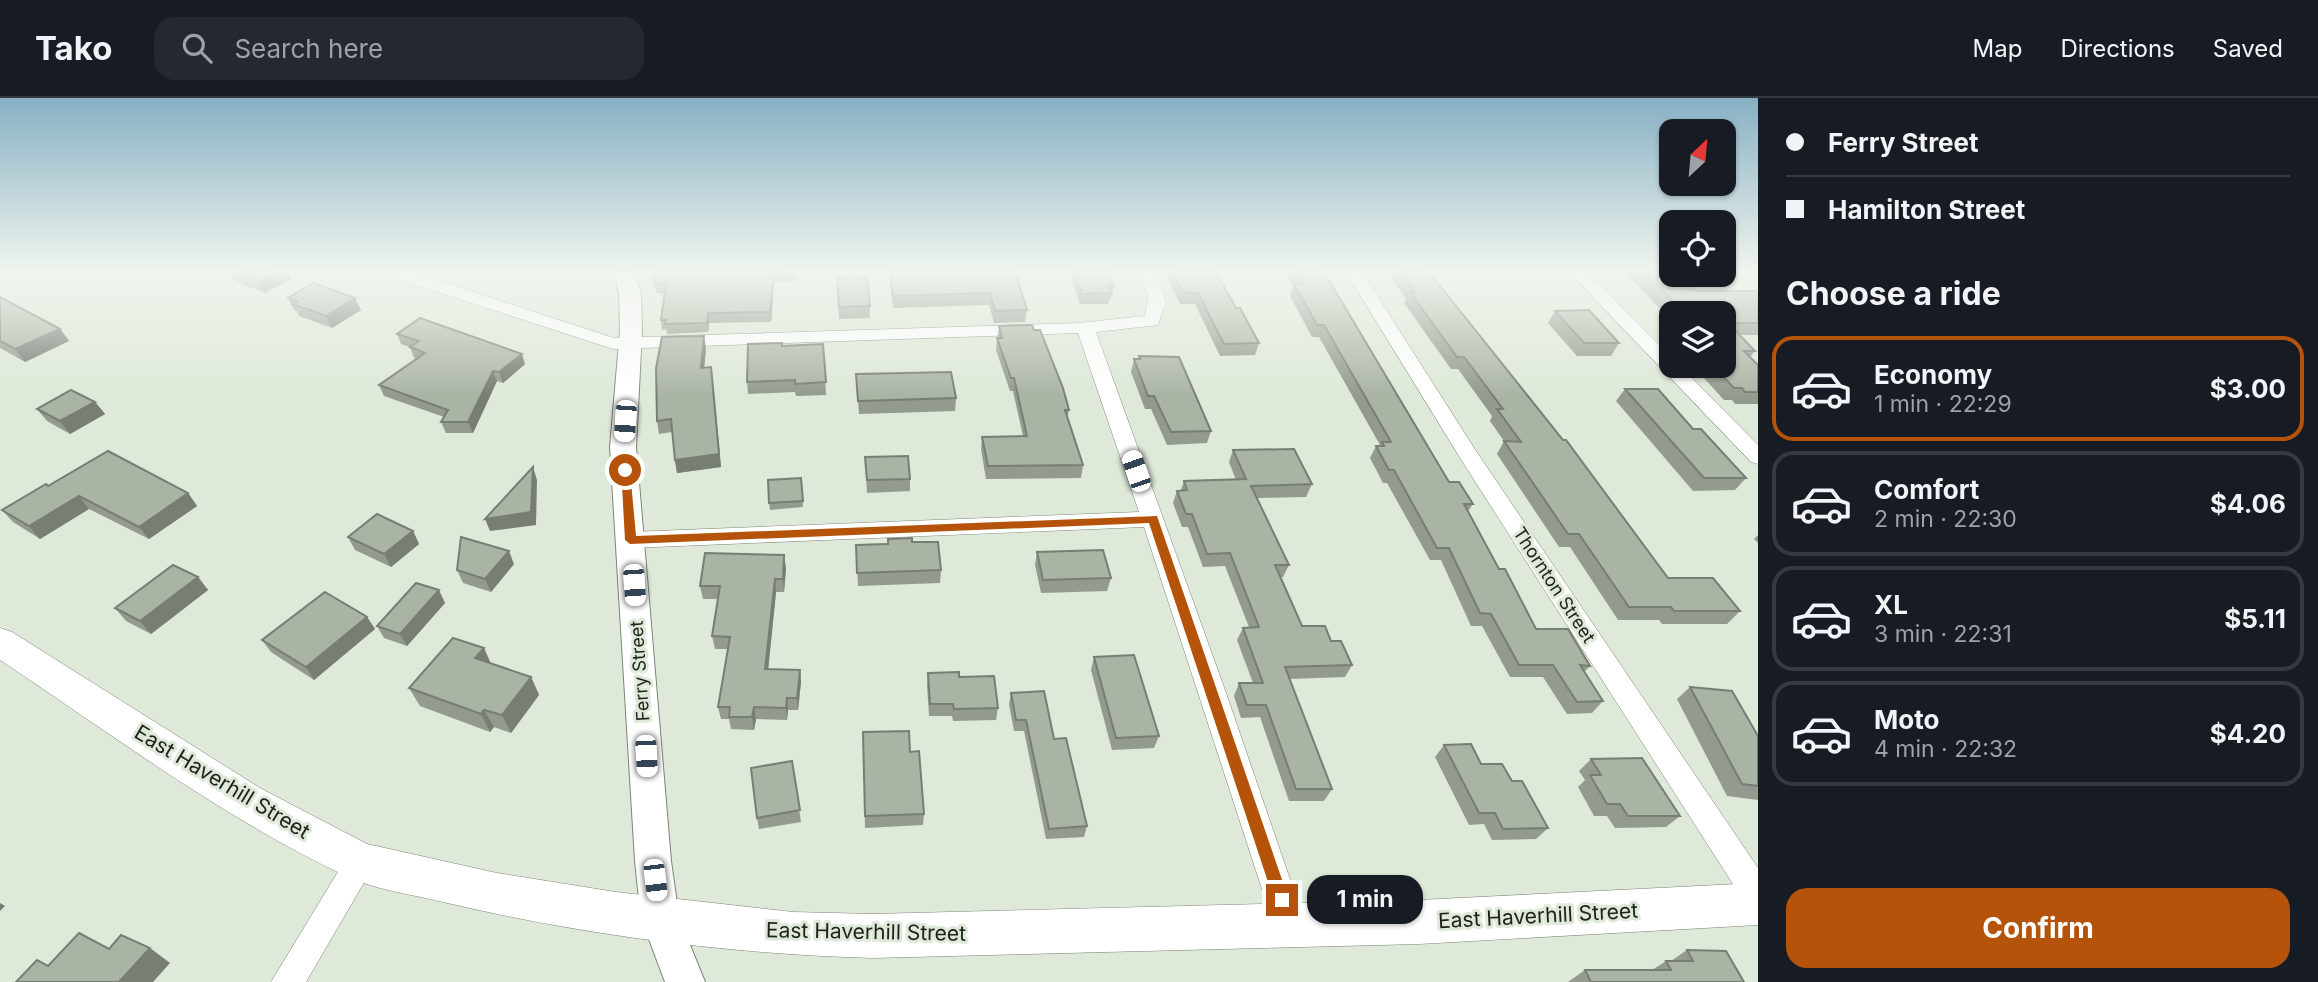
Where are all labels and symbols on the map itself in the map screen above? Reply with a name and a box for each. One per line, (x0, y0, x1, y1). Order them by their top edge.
north arrow (1659, 119, 1736, 196)
car (614, 399, 637, 443)
car (1120, 448, 1153, 494)
route start (609, 454, 641, 486)
street label: Thornton Street (1509, 523, 1600, 647)
car (623, 563, 646, 607)
street label: Ferry Street (626, 620, 653, 722)
street label: East Haverhill Street (130, 719, 315, 844)
car (635, 734, 658, 778)
car (643, 858, 668, 902)
callout: 1 min (1306, 876, 1422, 924)
route end (1266, 884, 1298, 916)
street label: East Haverhill Street (1437, 898, 1639, 933)
street label: East Haverhill Street (766, 917, 966, 946)

